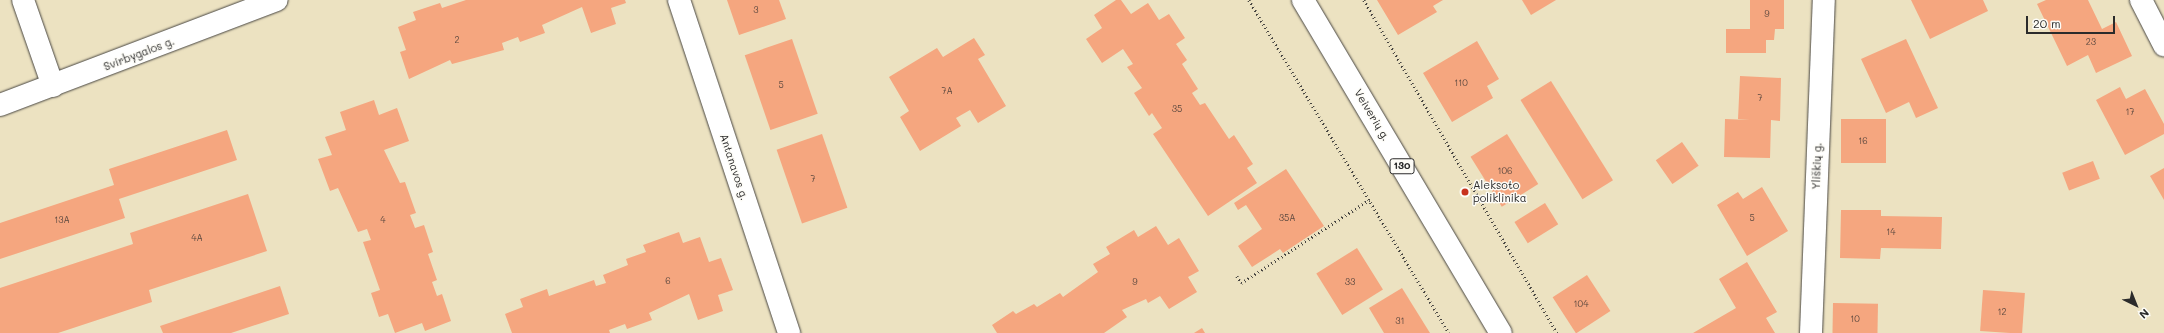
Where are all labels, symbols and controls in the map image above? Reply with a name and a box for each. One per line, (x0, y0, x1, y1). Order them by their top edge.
house number: 3 (753, 5, 759, 15)
scale bar (2028, 8, 2117, 34)
house number: 9 (1764, 9, 1770, 19)
text: 20 m (2033, 15, 2061, 31)
street label: Svirbygalos g. (102, 34, 176, 74)
house number: 2 (454, 35, 460, 45)
house number: 23 (2086, 37, 2096, 47)
house number: 110 (1454, 78, 1468, 88)
house number: 5 (778, 80, 784, 90)
house number: 7A (941, 86, 953, 96)
street label: Veiverių g. (1351, 87, 1393, 143)
house number: 7 (1757, 93, 1763, 103)
house number: 35 (1172, 104, 1182, 114)
house number: 17 (2125, 107, 2135, 117)
street label: Antanavos g. (717, 132, 751, 202)
house number: 16 (1858, 136, 1868, 146)
street label: Yliškių g. (1810, 142, 1824, 190)
road number: 130 (1389, 158, 1415, 174)
house number: 106 (1497, 166, 1513, 176)
house number: 7 (810, 174, 816, 184)
place label: Aleksoto poliklinika (1473, 179, 1527, 205)
marker: Aleksoto poliklinika (1460, 187, 1470, 197)
house number: 35A (1279, 213, 1295, 223)
house number: 5 (1749, 213, 1755, 223)
house number: 13A (54, 215, 70, 225)
house number: 4 (380, 215, 386, 225)
house number: 14 (1886, 227, 1896, 237)
house number: 4A (191, 233, 203, 243)
house number: 6 (665, 276, 671, 286)
house number: 9 (1132, 277, 1138, 287)
house number: 33 (1345, 277, 1355, 287)
north arrow (2116, 285, 2156, 325)
house number: 104 (1574, 299, 1588, 309)
text: N (2136, 306, 2153, 322)
house number: 12 (1997, 307, 2007, 317)
house number: 10 (1850, 314, 1860, 324)
house number: 31 (1395, 316, 1405, 326)

